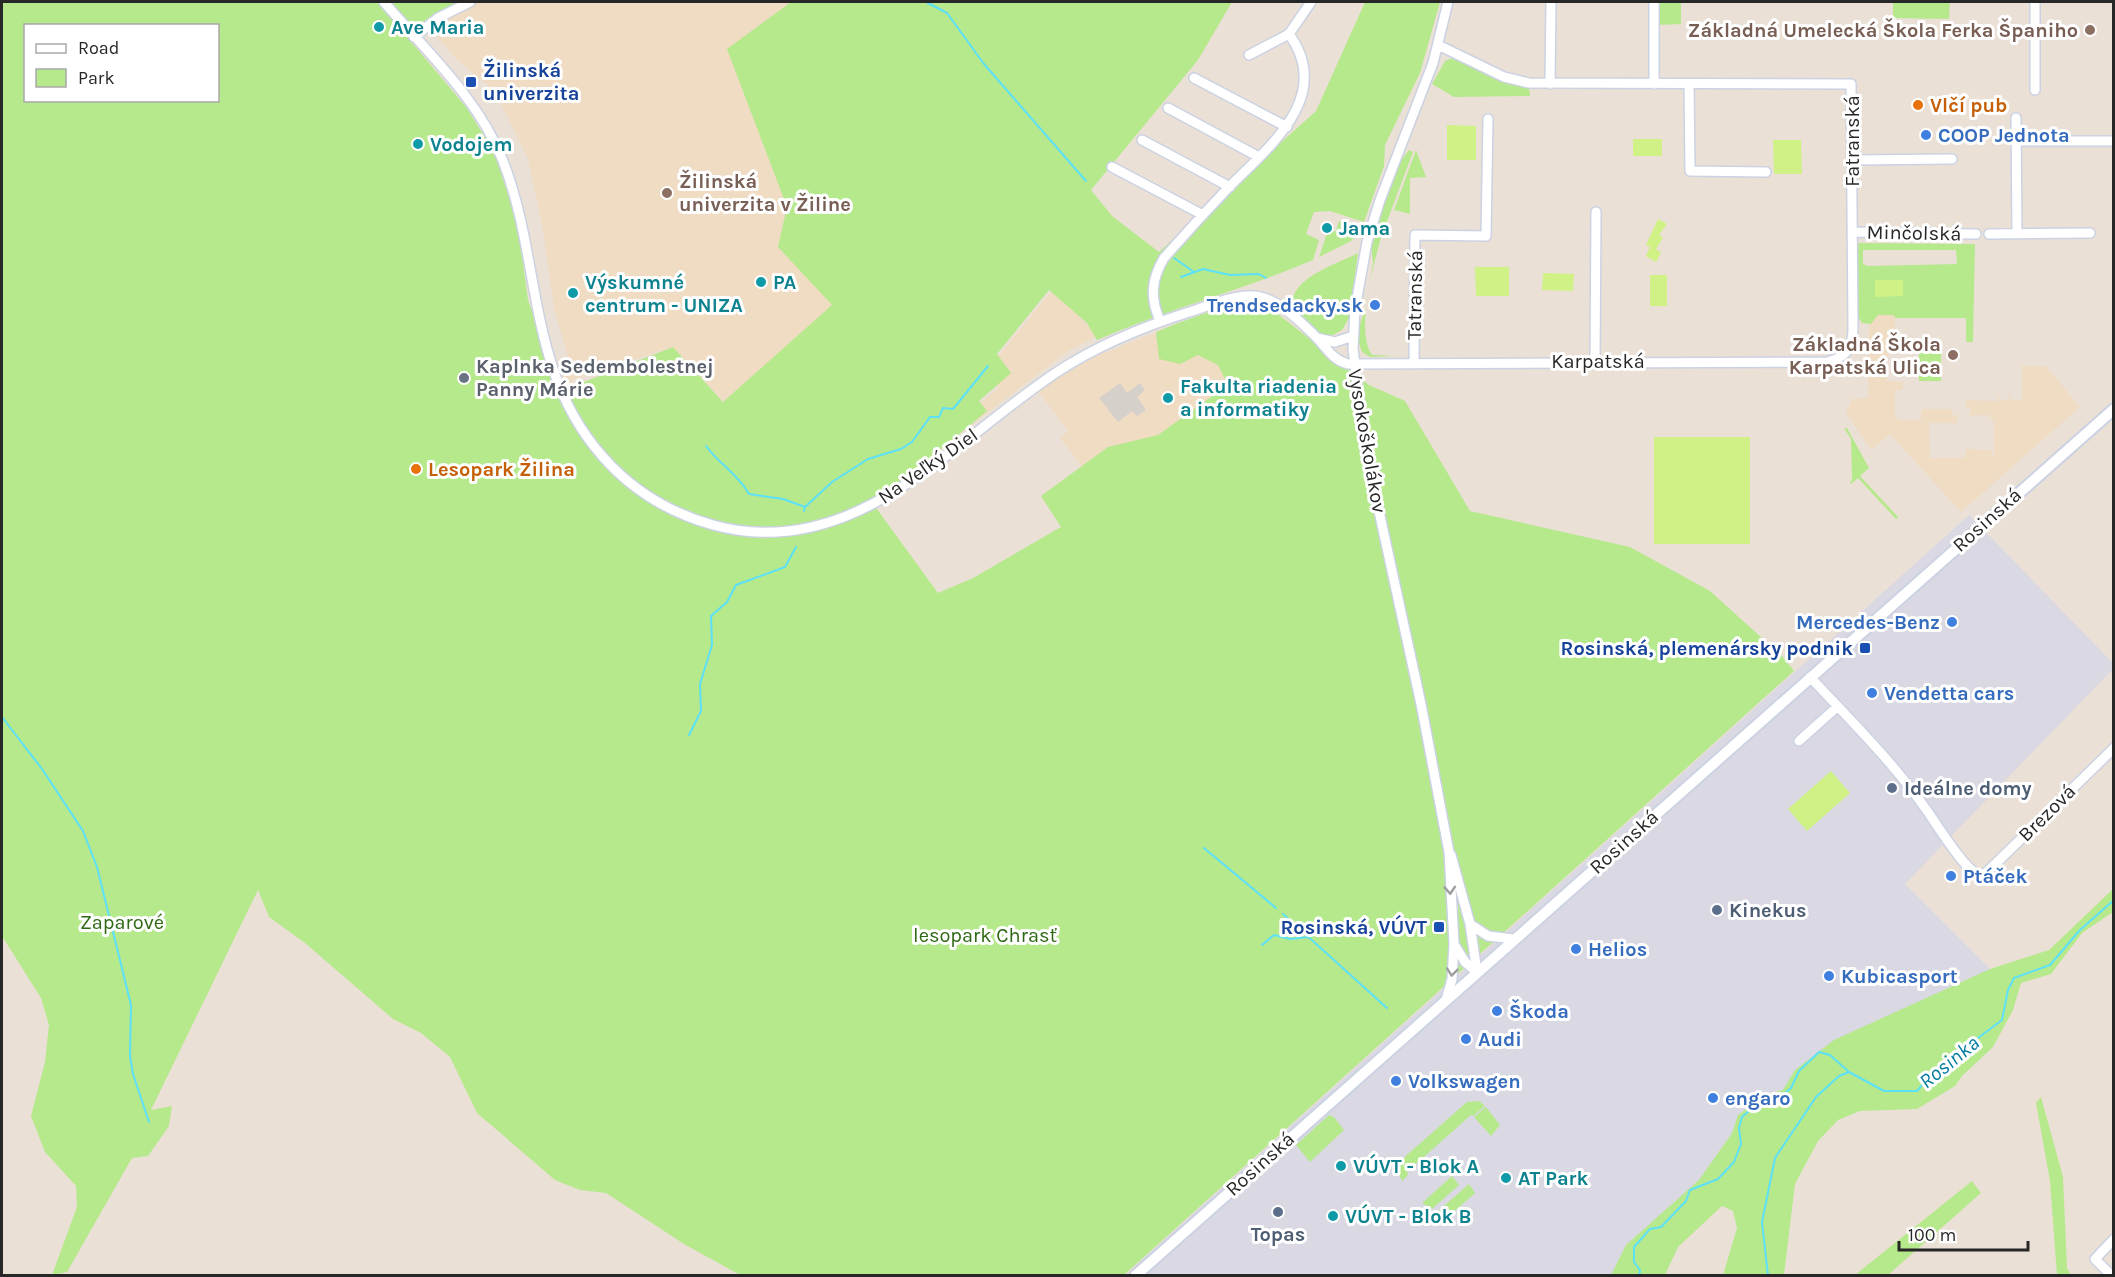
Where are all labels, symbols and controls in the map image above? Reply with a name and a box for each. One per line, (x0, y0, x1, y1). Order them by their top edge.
place label: Ave Maria (391, 16, 484, 39)
place label: Základná Umelecká Škola Ferka Španiho (1688, 17, 2078, 42)
marker: Ave Maria (372, 20, 386, 34)
marker: Základná Umelecká Škola Ferka Španiho (2083, 23, 2097, 37)
legend (24, 24, 219, 102)
text: Road (78, 37, 119, 59)
place label: Žilinská univerzita (483, 58, 579, 105)
text: Park (78, 67, 115, 89)
marker: Žilinská univerzita (464, 75, 478, 89)
place label: Vlčí pub (1930, 94, 2007, 117)
street label: Fatranská (1841, 95, 1864, 187)
marker: Vlčí pub (1911, 98, 1925, 112)
place label: COOP Jednota (1938, 124, 2070, 147)
marker: COOP Jednota (1919, 128, 1933, 142)
place label: Vodojem (430, 133, 512, 156)
marker: Vodojem (411, 137, 425, 151)
place label: Žilinská univerzita v Žiline (679, 169, 851, 216)
marker: Žilinská univerzita v Žiline (660, 186, 674, 200)
place label: Jama (1339, 217, 1390, 240)
marker: Jama (1320, 221, 1334, 235)
street label: Minčolská (1866, 221, 1962, 245)
street label: Tatranská (1403, 250, 1427, 340)
place label: Výskumné centrum - UNIZA (585, 271, 743, 317)
place label: PA (773, 271, 797, 294)
marker: PA (754, 275, 768, 289)
marker: Výskumné centrum - UNIZA (566, 286, 580, 300)
place label: Trendsedacky.sk (1207, 294, 1363, 317)
marker: Trendsedacky.sk (1368, 298, 1382, 312)
place label: Základná Škola Karpatská Ulica (1789, 331, 1941, 379)
marker: Základná Škola Karpatská Ulica (1946, 348, 1960, 362)
street label: Karpatská (1551, 350, 1645, 373)
place label: Kaplnka Sedembolestnej Panny Márie (476, 355, 714, 401)
street label: Vysokoškolákov (1343, 367, 1391, 515)
marker: Kaplnka Sedembolestnej Panny Márie (457, 371, 471, 385)
place label: Fakulta riadenia a informatiky (1180, 375, 1337, 421)
marker: Fakulta riadenia a informatiky (1161, 391, 1175, 405)
street label: Na Veľký Diel (874, 423, 982, 509)
place label: Lesopark Žilina (428, 457, 575, 481)
marker: Lesopark Žilina (409, 462, 423, 476)
street label: Rosinská (1948, 483, 2026, 557)
place label: Mercedes-Benz (1796, 611, 1940, 634)
marker: Mercedes-Benz (1945, 615, 1959, 629)
place label: Rosinská, plemenársky podnik (1561, 637, 1853, 660)
marker: Rosinská, plemenársky podnik (1858, 641, 1872, 655)
place label: Vendetta cars (1884, 682, 2014, 705)
marker: Vendetta cars (1865, 686, 1879, 700)
place label: Ideálne domy (1904, 777, 2032, 800)
street label: Brezová (2014, 780, 2080, 846)
marker: Ideálne domy (1885, 781, 1899, 795)
street label: Rosinská (1585, 805, 1663, 879)
place label: Ptáček (1963, 865, 2027, 888)
marker: Ptáček (1944, 869, 1958, 883)
one-way arrow (1443, 885, 1456, 894)
place label: Kinekus (1729, 899, 1807, 922)
marker: Kinekus (1710, 903, 1724, 917)
park label: Zaparové (80, 911, 164, 934)
place label: Rosinská, VÚVT (1281, 914, 1427, 939)
marker: Rosinská, VÚVT (1432, 920, 1446, 934)
park label: lesopark Chrasť (913, 924, 1057, 947)
place label: Helios (1588, 938, 1647, 961)
marker: Helios (1569, 942, 1583, 956)
place label: Kubicasport (1841, 965, 1958, 988)
one-way arrow (1446, 968, 1459, 977)
marker: Kubicasport (1822, 969, 1836, 983)
place label: Škoda (1509, 998, 1569, 1023)
marker: Škoda (1490, 1004, 1504, 1018)
place label: Audi (1478, 1028, 1522, 1051)
water label: Rosinka (1914, 1031, 1984, 1093)
marker: Audi (1459, 1032, 1473, 1046)
place label: Volkswagen (1408, 1070, 1521, 1093)
marker: Volkswagen (1389, 1074, 1403, 1088)
place label: engaro (1725, 1087, 1791, 1110)
marker: engaro (1706, 1091, 1720, 1105)
street label: Rosinská (1221, 1127, 1299, 1201)
place label: VÚVT - Blok A (1353, 1153, 1479, 1178)
marker: VÚVT - Blok A (1334, 1159, 1348, 1173)
place label: AT Park (1518, 1167, 1588, 1190)
marker: AT Park (1499, 1171, 1513, 1185)
place label: VÚVT - Blok B (1345, 1203, 1471, 1228)
marker: Topas (1271, 1205, 1285, 1219)
marker: VÚVT - Blok B (1326, 1209, 1340, 1223)
scale bar (1899, 1214, 2028, 1252)
place label: Topas (1251, 1223, 1305, 1246)
text: 100 m (1908, 1224, 1956, 1246)

